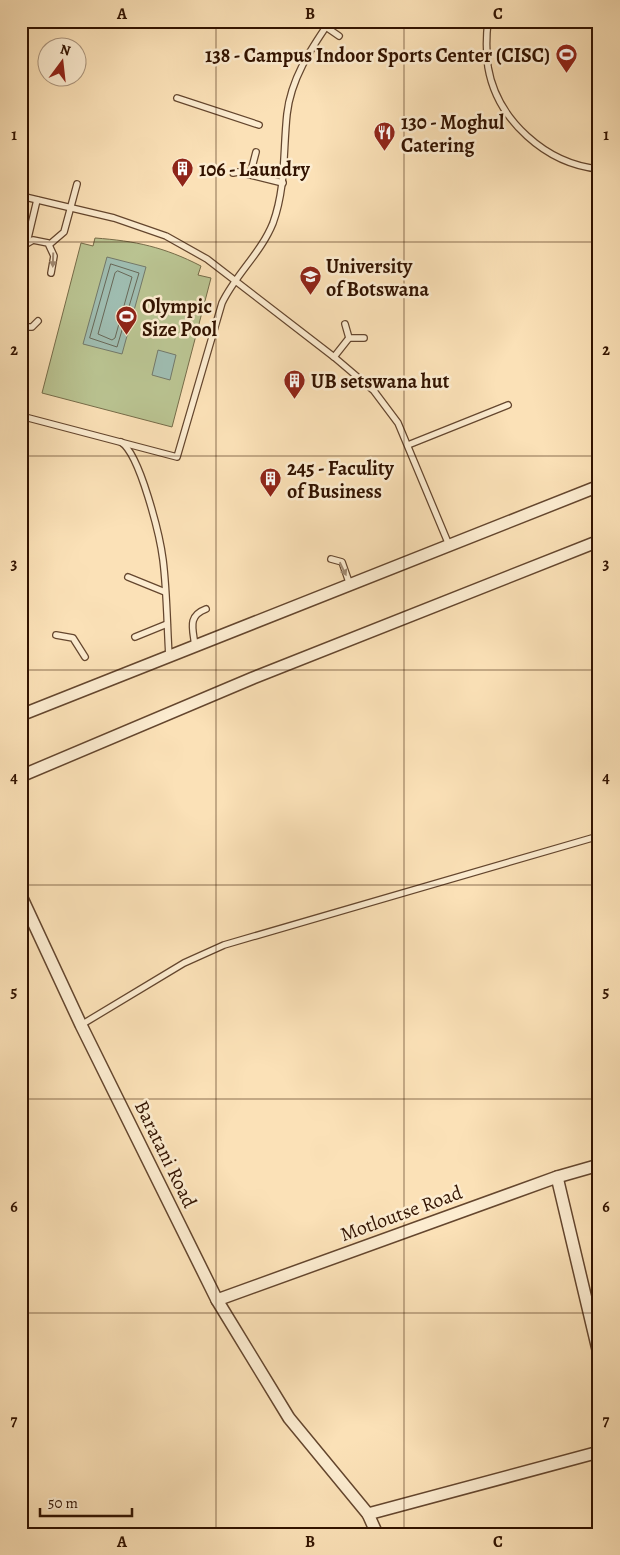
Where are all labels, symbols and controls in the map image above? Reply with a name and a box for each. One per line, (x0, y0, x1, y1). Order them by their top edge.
text: A (116, 3, 128, 25)
text: B (305, 3, 315, 25)
text: C (493, 3, 503, 25)
north arrow (38, 38, 88, 88)
text: N (58, 39, 73, 60)
place label: 138 - Campus Indoor Sports Center (CISC) (205, 42, 550, 69)
sports icon: 138 - Campus Indoor Sports Center (CISC) (554, 43, 578, 74)
place label: 130 - Moghul Catering (401, 109, 505, 159)
restaurant icon: 130 - Moghul Catering (373, 121, 397, 152)
text: 1 (11, 124, 17, 146)
text: 1 (603, 124, 609, 146)
place label: 106 - Laundry (199, 156, 310, 183)
building icon: 106 - Laundry (171, 157, 195, 188)
one-way arrow (48, 252, 56, 268)
place label: University of Botswana (326, 253, 430, 303)
school or university icon: University of Botswana (298, 265, 322, 296)
place label: Olympic Size Pool (142, 293, 218, 343)
sports icon: Olympic Size Pool (114, 305, 138, 336)
text: 2 (10, 339, 18, 361)
text: 2 (602, 339, 610, 361)
place label: UB setswana hut (311, 368, 450, 395)
building icon: UB setswana hut (283, 369, 307, 400)
place label: 245 - Faculity of Business (287, 455, 395, 505)
building icon: 245 - Faculity of Business (259, 467, 283, 498)
text: 3 (11, 553, 18, 575)
text: 3 (603, 553, 610, 575)
one-way arrow (340, 562, 348, 576)
text: 4 (10, 767, 18, 789)
text: 4 (602, 767, 610, 789)
text: 5 (11, 981, 18, 1003)
text: 5 (603, 981, 610, 1003)
street label: Baratani Road (128, 1096, 203, 1213)
street label: Motloutse Road (336, 1179, 466, 1248)
text: 6 (10, 1196, 18, 1218)
text: 6 (602, 1196, 610, 1218)
text: 7 (11, 1410, 18, 1432)
text: 7 (603, 1410, 610, 1432)
scale bar (40, 1485, 132, 1517)
text: 50 m (48, 1493, 78, 1513)
text: A (116, 1531, 128, 1553)
text: B (305, 1531, 315, 1553)
text: C (493, 1531, 503, 1553)

